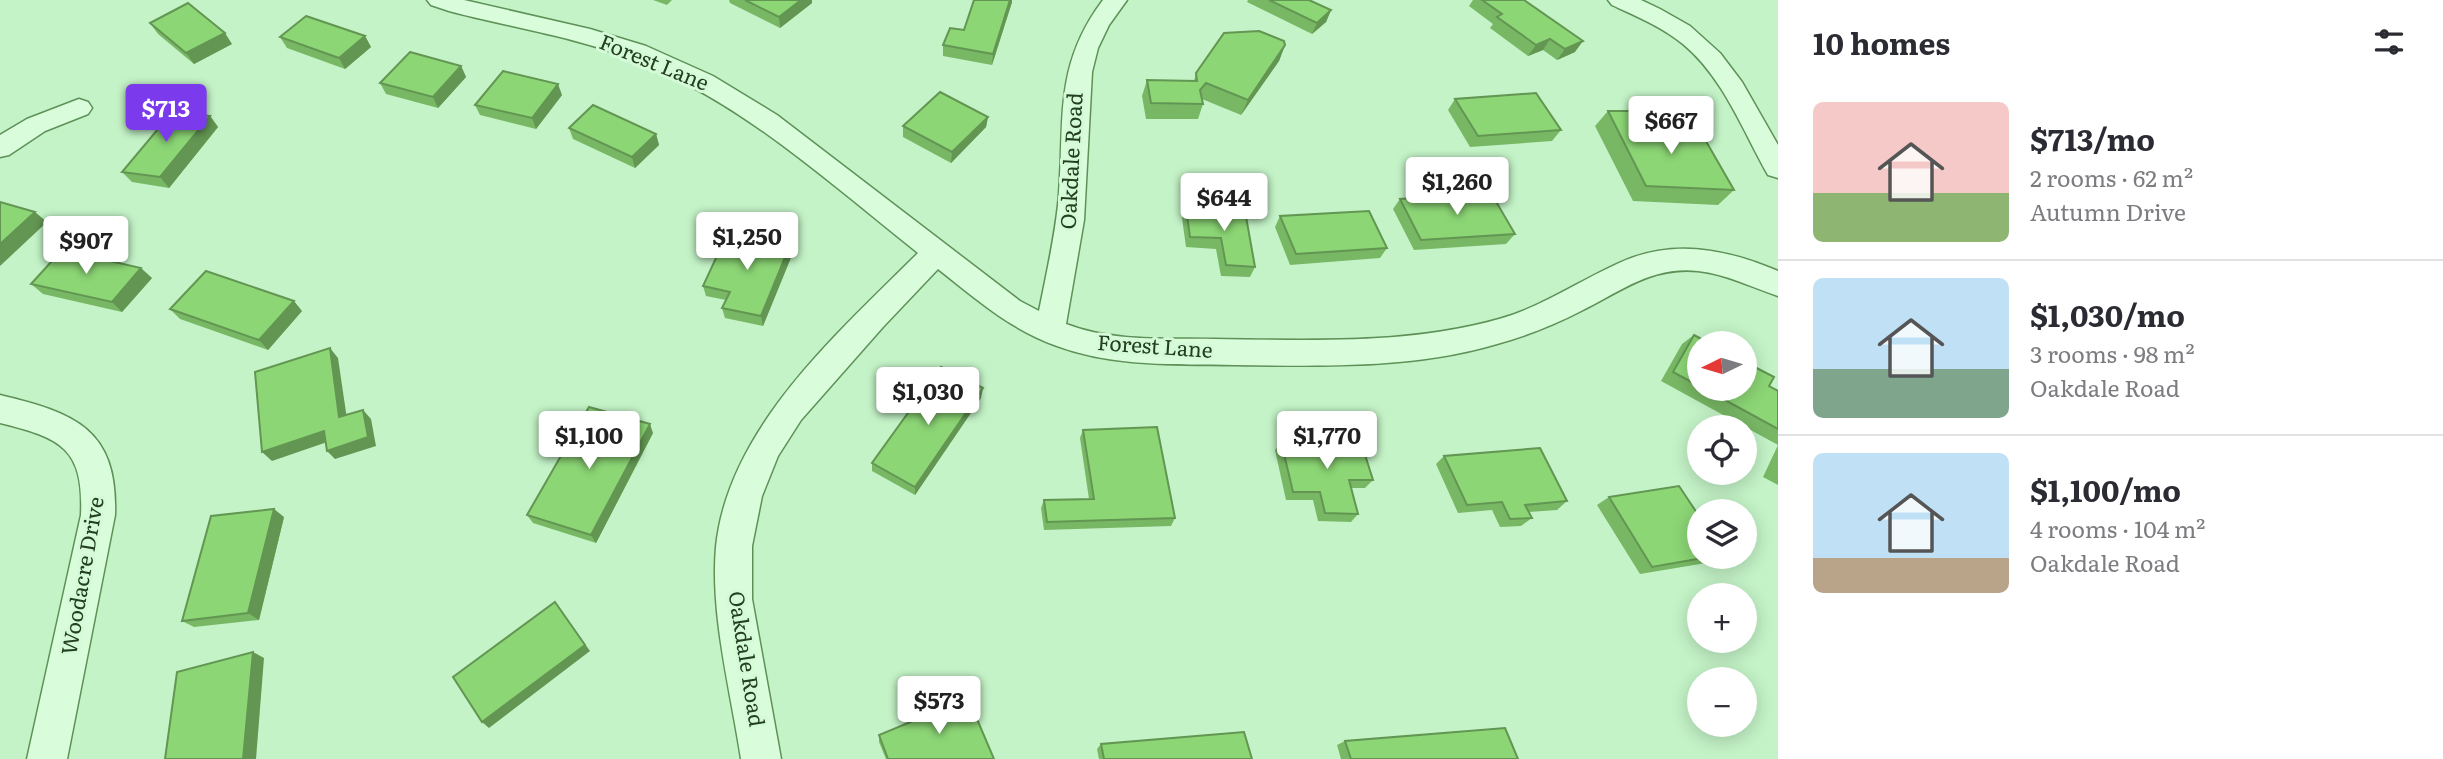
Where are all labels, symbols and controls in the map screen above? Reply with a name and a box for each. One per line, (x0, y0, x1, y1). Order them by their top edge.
text: 10 homes (1813, 20, 1950, 64)
icon: filters (2370, 23, 2408, 61)
street label: Forest Lane (596, 25, 714, 97)
pin: $713 (125, 85, 207, 144)
text: $713 (142, 90, 190, 124)
street label: Oakdale Road (1050, 92, 1089, 230)
pin: $667 (1630, 96, 1712, 156)
text: $667 (1645, 102, 1697, 136)
text: $713/mo (2030, 116, 2155, 160)
icon: home (1869, 130, 1953, 214)
pin: $1,260 (1400, 158, 1514, 217)
text: 2 rooms · 62 m² (2030, 160, 2193, 194)
text: $1,260 (1422, 163, 1492, 197)
pin: $644 (1183, 174, 1265, 233)
text: $644 (1197, 179, 1251, 213)
text: Autumn Drive (2030, 194, 2186, 228)
pin: $1,250 (690, 212, 804, 272)
pin: $907 (45, 216, 127, 276)
text: $1,250 (712, 218, 782, 252)
text: $907 (59, 222, 113, 256)
text: $1,030/mo (2030, 292, 2185, 336)
icon: home (1869, 306, 1953, 390)
street label: Forest Lane (1096, 325, 1214, 364)
north arrow (1687, 331, 1757, 401)
map controls (1687, 331, 1757, 737)
text: 3 rooms · 98 m² (2030, 336, 2195, 370)
pin: $1,030 (871, 368, 985, 427)
text: Oakdale Road (2030, 370, 2180, 404)
text: $1,030 (892, 373, 964, 407)
pin: $1,100 (532, 412, 646, 471)
pin: $1,770 (1270, 412, 1384, 471)
button: locate (1687, 415, 1757, 485)
text: $1,100 (555, 417, 623, 451)
text: $1,770 (1293, 417, 1361, 451)
text: $1,100/mo (2030, 467, 2181, 511)
icon: home (1869, 481, 1953, 565)
street label: Woodacre Drive (51, 494, 110, 657)
button: layers (1687, 499, 1757, 569)
text: 4 rooms · 104 m² (2030, 511, 2205, 545)
text: Oakdale Road (2030, 545, 2180, 579)
button: + (1687, 583, 1757, 653)
street label: Oakdale Road (722, 589, 775, 729)
button: − (1687, 667, 1757, 737)
pin: $573 (898, 676, 980, 736)
text: $573 (914, 682, 964, 716)

